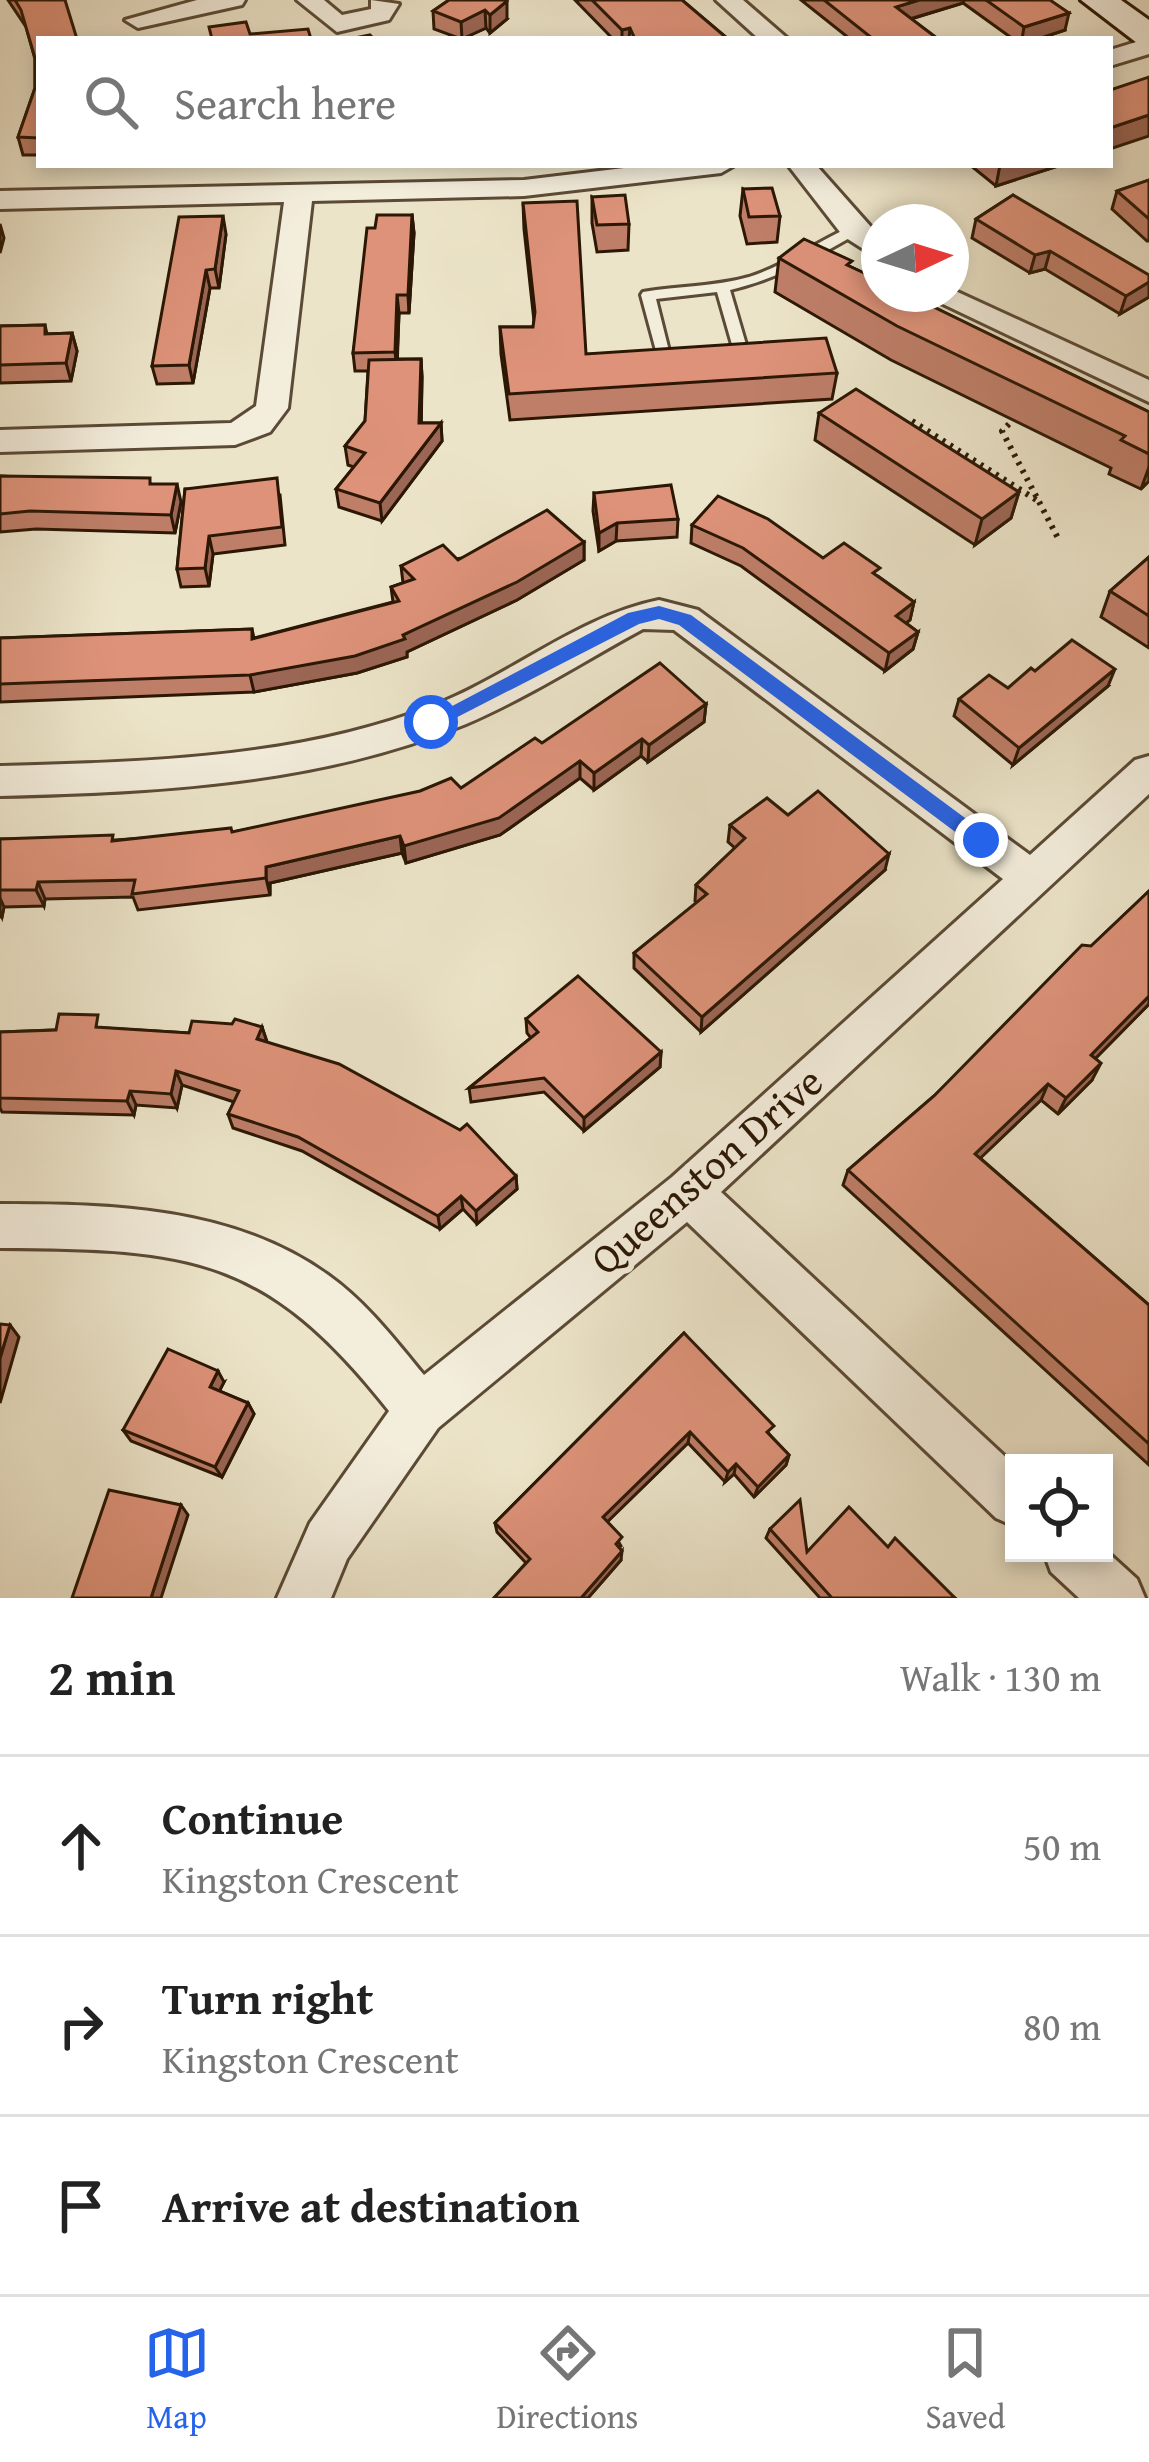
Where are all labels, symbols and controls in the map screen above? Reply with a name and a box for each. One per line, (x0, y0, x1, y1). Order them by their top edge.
search box (36, 36, 1113, 168)
icon: search (78, 69, 144, 135)
text: Search here (174, 70, 396, 135)
north arrow (861, 204, 969, 312)
route start (404, 695, 458, 749)
route end (954, 813, 1008, 867)
street label: Queenston Drive (576, 1051, 836, 1288)
map controls (1005, 1454, 1113, 1562)
button: locate (1005, 1454, 1113, 1562)
text: 2 min (48, 1639, 175, 1714)
text: Walk · 130 m (900, 1648, 1101, 1705)
text: Continue (162, 1785, 343, 1850)
icon: ahead (48, 1813, 114, 1879)
text: 50 m (1023, 1817, 1101, 1874)
text: Kingston Crescent (162, 1850, 459, 1907)
text: Turn right (162, 1965, 374, 2030)
icon: right (48, 1993, 114, 2059)
text: 80 m (1023, 1997, 1101, 2054)
text: Kingston Crescent (162, 2030, 459, 2087)
icon: arrive (48, 2173, 114, 2239)
text: Arrive at destination (162, 2173, 580, 2238)
tab: Map (144, 2320, 210, 2440)
tab: Directions (497, 2320, 638, 2440)
tab: Saved (926, 2320, 1005, 2440)

